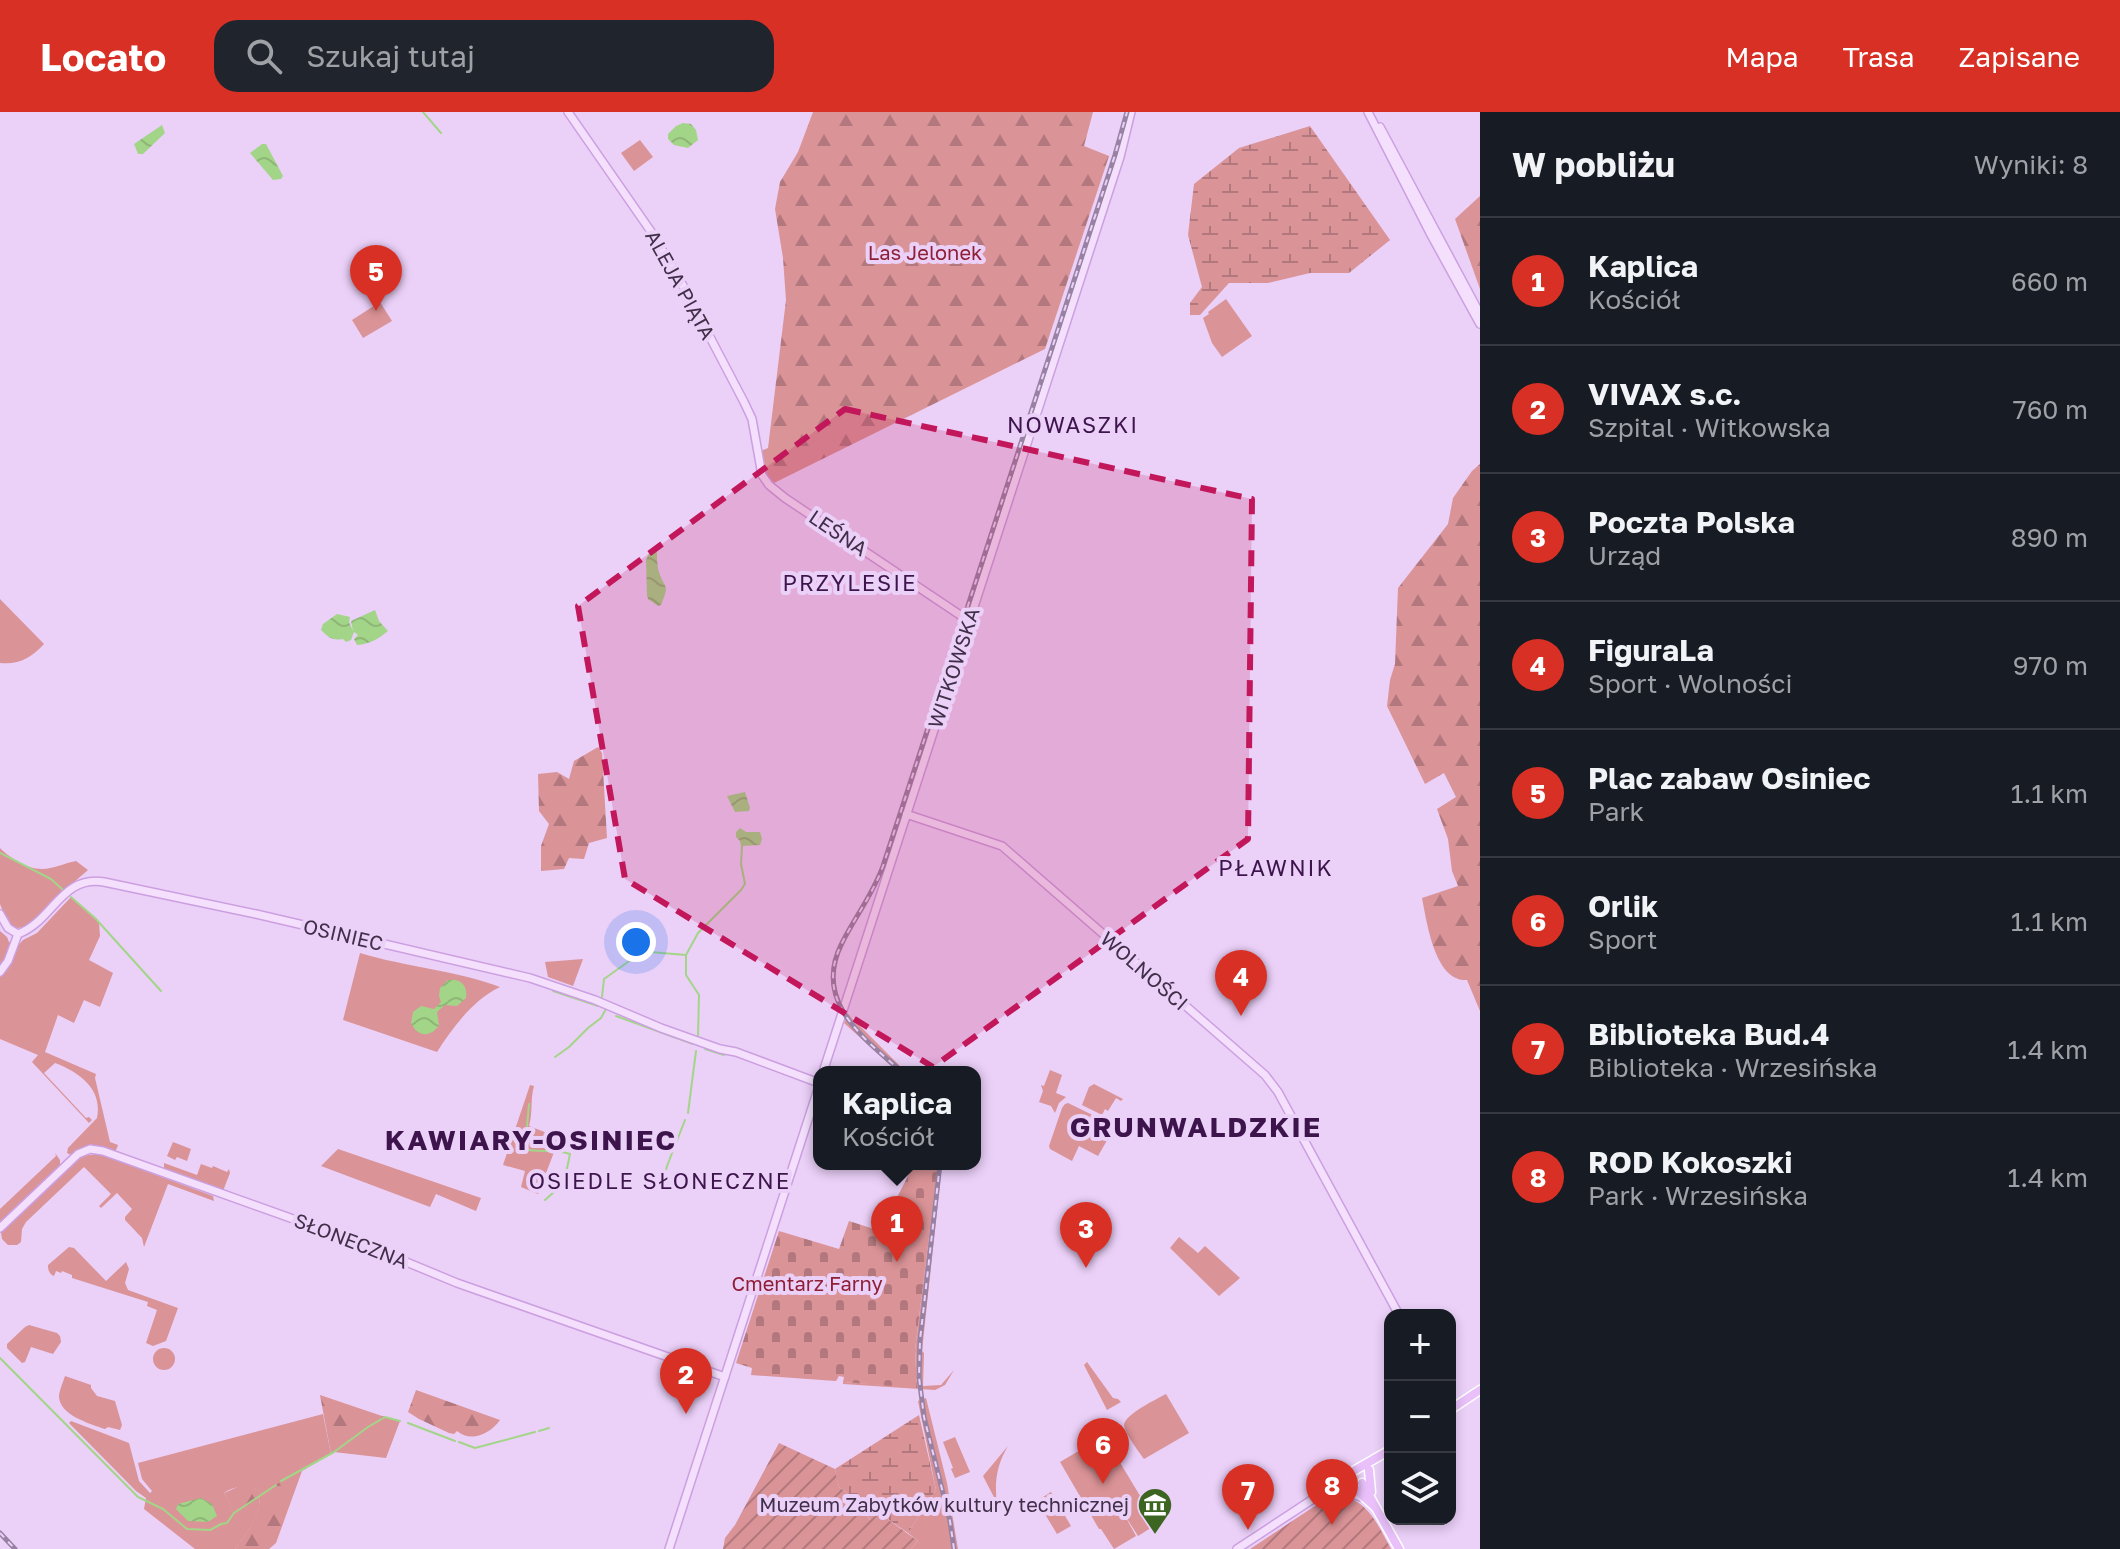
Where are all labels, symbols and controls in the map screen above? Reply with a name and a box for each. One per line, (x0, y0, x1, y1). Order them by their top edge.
search box (214, 20, 774, 92)
text: Locato (40, 34, 166, 79)
icon: search (242, 34, 286, 78)
text: Szukaj tutaj (306, 38, 475, 74)
text: Mapa (1726, 40, 1799, 73)
text: Trasa (1843, 40, 1915, 73)
text: Zapisane (1959, 40, 2080, 73)
text: W pobliżu (1512, 144, 1675, 184)
text: Wyniki: 8 (1974, 149, 2088, 180)
street label: ALEJA PIĄTA (641, 226, 721, 343)
park label: Las Jelonek (868, 240, 982, 264)
pin: 5 (350, 245, 402, 311)
text: Kaplica (1588, 248, 1698, 284)
text: 1 (1531, 266, 1545, 297)
text: 660 m (2011, 266, 2088, 297)
text: Kościół (1588, 284, 1681, 315)
text: VIVAX s.c. (1588, 376, 1742, 412)
text: 2 (1530, 394, 1546, 425)
text: 760 m (2013, 394, 2088, 425)
district label: NOWASZKI (1007, 411, 1139, 438)
text: Szpital · Witkowska (1588, 412, 1831, 443)
street label: LEŚNA (805, 504, 872, 560)
text: Poczta Polska (1588, 504, 1795, 540)
text: 3 (1530, 522, 1546, 553)
text: 890 m (2011, 522, 2088, 553)
text: Urząd (1588, 540, 1661, 571)
district label: PRZYLESIE (782, 569, 918, 596)
street label: WITKOWSKA (922, 604, 984, 731)
text: FiguraLa (1588, 632, 1714, 668)
text: 4 (1530, 650, 1546, 681)
text: 970 m (2013, 650, 2088, 681)
text: Sport · Wolności (1588, 668, 1792, 699)
text: Plac zabaw Osiniec (1588, 760, 1870, 796)
text: 5 (1530, 778, 1546, 809)
text: 1.1 km (2011, 778, 2088, 809)
text: Park (1588, 796, 1644, 827)
district label: PŁAWNIK (1218, 854, 1334, 881)
text: Orlik (1588, 888, 1658, 924)
text: 6 (1530, 906, 1546, 937)
text: 1.1 km (2011, 906, 2088, 937)
street label: OSINIEC (301, 913, 385, 955)
your location (616, 922, 656, 962)
text: Sport (1588, 924, 1657, 955)
street label: WOLNOŚCI (1096, 926, 1193, 1015)
pin: 4 (1215, 950, 1267, 1016)
text: Biblioteka Bud.4 (1588, 1016, 1829, 1052)
text: 7 (1531, 1034, 1545, 1065)
text: 1.4 km (2008, 1034, 2088, 1065)
text: Biblioteka · Wrzesińska (1588, 1052, 1877, 1083)
popup (813, 1066, 981, 1170)
text: Kaplica (842, 1085, 952, 1121)
district label: GRUNWALDZKIE (1070, 1110, 1322, 1143)
text: Kościół (842, 1121, 935, 1152)
district label: KAWIARY-OSINIEC (385, 1123, 677, 1156)
text: ROD Kokoszki (1588, 1144, 1793, 1180)
text: 8 (1530, 1162, 1546, 1193)
text: 1.4 km (2008, 1162, 2088, 1193)
district label: OSIEDLE SŁONECZNE (529, 1167, 791, 1194)
text: Park · Wrzesińska (1588, 1180, 1808, 1211)
pin: 1 (871, 1196, 923, 1262)
pin: 3 (1060, 1202, 1112, 1268)
street label: SŁONECZNA (291, 1207, 412, 1273)
park label: Cmentarz Farny (731, 1271, 883, 1295)
map controls (1384, 1309, 1456, 1525)
button: + (1384, 1309, 1456, 1381)
pin: 2 (660, 1348, 712, 1414)
button: − (1384, 1381, 1456, 1453)
pin: 6 (1077, 1418, 1129, 1484)
button: layers (1384, 1453, 1456, 1525)
pin: 8 (1306, 1459, 1358, 1525)
pin: 7 (1222, 1464, 1274, 1530)
museum icon: Muzeum Zabytków kultury technicznej (1136, 1486, 1174, 1536)
place label: Muzeum Zabytków kultury technicznej (759, 1492, 1129, 1516)

